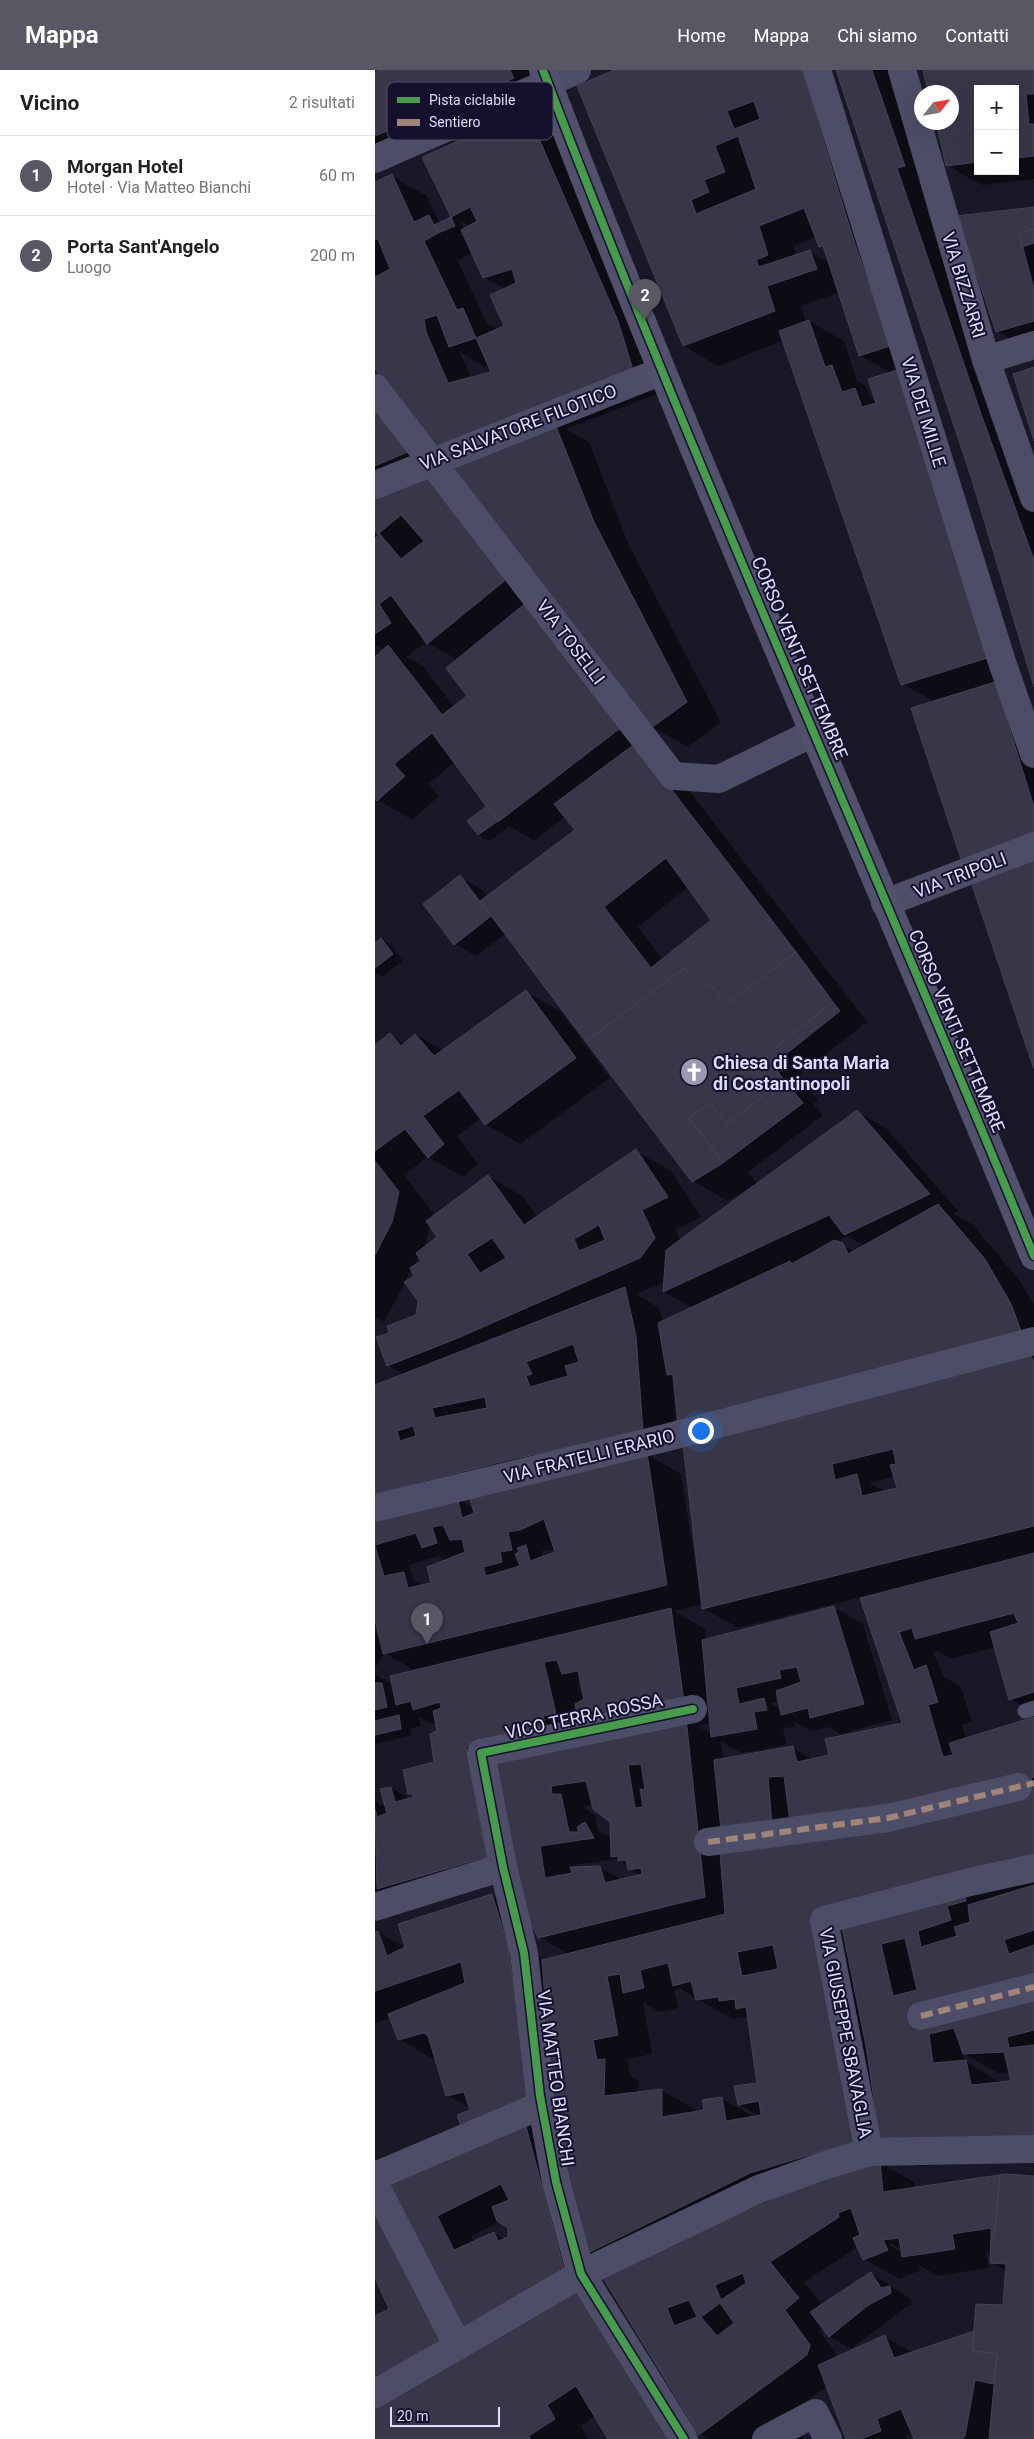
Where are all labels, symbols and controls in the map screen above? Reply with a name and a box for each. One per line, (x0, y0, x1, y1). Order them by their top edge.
text: Mappa (25, 21, 99, 49)
text: Home (677, 25, 726, 46)
text: Mappa (754, 25, 809, 46)
text: Chi siamo (837, 25, 917, 46)
text: Contatti (945, 25, 1009, 46)
legend (387, 82, 553, 140)
north arrow (914, 85, 959, 130)
map controls (974, 85, 1019, 175)
button: + (974, 85, 1019, 130)
text: Vicino (20, 91, 79, 115)
text: Pista ciclabile (429, 92, 515, 108)
text: 2 risultati (289, 93, 355, 112)
text: Sentiero (429, 114, 480, 130)
button: − (974, 130, 1019, 175)
text: Morgan Hotel (67, 155, 183, 178)
text: 1 (31, 166, 41, 185)
text: 60 m (319, 166, 355, 185)
text: Hotel · Via Matteo Bianchi (67, 178, 251, 197)
street label: VIA BIZZARRI (938, 230, 990, 340)
text: Porta Sant'Angelo (67, 235, 219, 258)
text: 2 (31, 246, 41, 265)
text: 200 m (310, 246, 355, 265)
text: Luogo (67, 258, 111, 277)
pin: 2 (629, 279, 661, 320)
street label: VIA DEI MILLE (897, 354, 951, 470)
street label: VIA SALVATORE FILOTICO (417, 380, 619, 474)
street label: CORSO VENTI SETTEMBRE (748, 553, 852, 763)
street label: VIA TOSELLI (532, 596, 610, 688)
street label: VIA TRIPOLI (911, 848, 1009, 902)
street label: CORSO VENTI SETTEMBRE (905, 926, 1009, 1136)
place label: Chiesa di Santa Maria di Costantinopoli (713, 1052, 890, 1094)
church icon: Chiesa di Santa Maria di Costantinopoli (679, 1057, 709, 1087)
your location (688, 1418, 714, 1444)
street label: VIA FRATELLI ERARIO (501, 1425, 677, 1487)
pin: 1 (411, 1603, 443, 1644)
street label: VICO TERRA ROSSA (503, 1689, 665, 1743)
street label: VIA GIUSEPPE SBAVAGLIA (815, 1926, 877, 2140)
street label: VIA MATTEO BIANCHI (533, 1988, 579, 2168)
scale bar (390, 2404, 500, 2427)
text: 20 m (397, 2408, 429, 2424)

